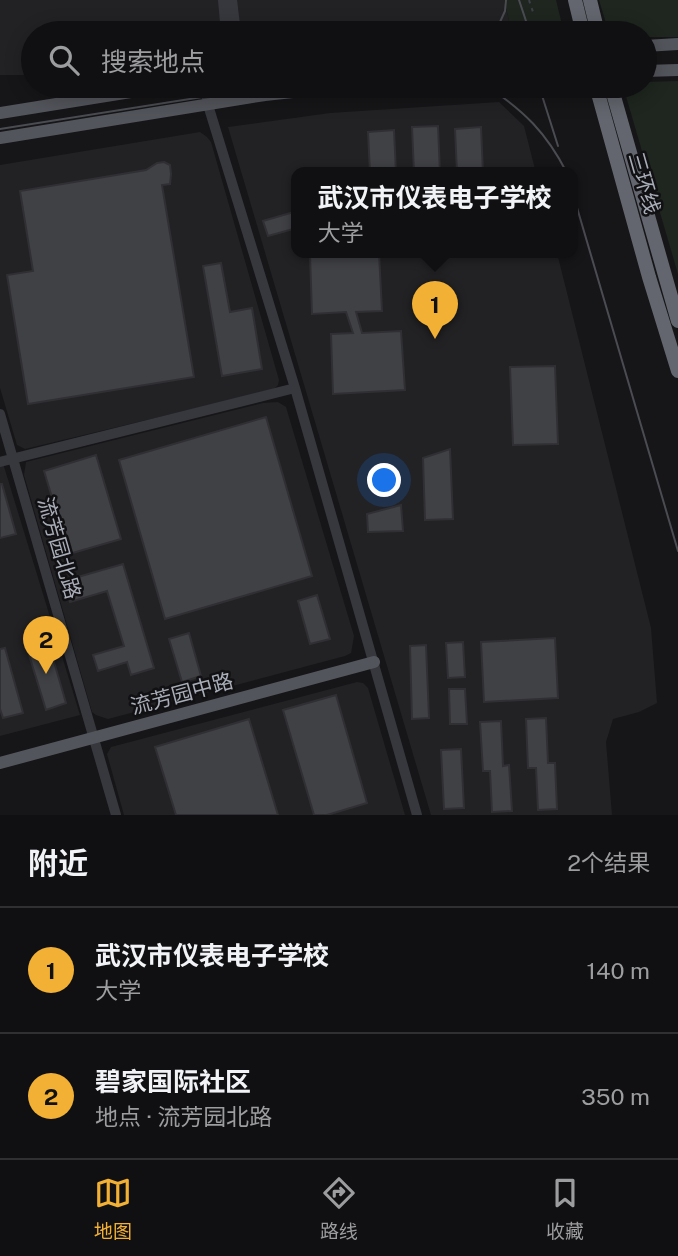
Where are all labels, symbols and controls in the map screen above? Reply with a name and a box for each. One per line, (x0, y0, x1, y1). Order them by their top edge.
search box (21, 21, 657, 98)
icon: search (45, 41, 83, 79)
text: 搜索地点 (101, 46, 205, 77)
street label: 三环线 (624, 149, 665, 217)
popup (291, 167, 578, 258)
text: 武汉市仪表电子学校 (317, 182, 552, 213)
text: 大学 (317, 219, 363, 246)
pin: 1 (412, 281, 458, 339)
your location (367, 463, 401, 497)
street label: 流芳园北路 (33, 494, 86, 602)
pin: 2 (23, 616, 69, 674)
street label: 流芳园中路 (128, 668, 236, 719)
text: 附近 (28, 845, 88, 881)
text: 2个结果 (567, 849, 650, 876)
text: 武汉市仪表电子学校 (95, 940, 329, 971)
text: 1 (46, 957, 56, 984)
text: 140 m (587, 957, 650, 984)
text: 大学 (95, 977, 141, 1004)
text: 碧家国际社区 (95, 1066, 251, 1097)
text: 2 (44, 1083, 58, 1110)
text: 350 m (581, 1083, 650, 1110)
text: 地点 · 流芳园北路 (95, 1103, 272, 1130)
tab: 地图 (94, 1174, 132, 1243)
tab: 路线 (320, 1174, 358, 1243)
tab: 收藏 (546, 1174, 584, 1243)

